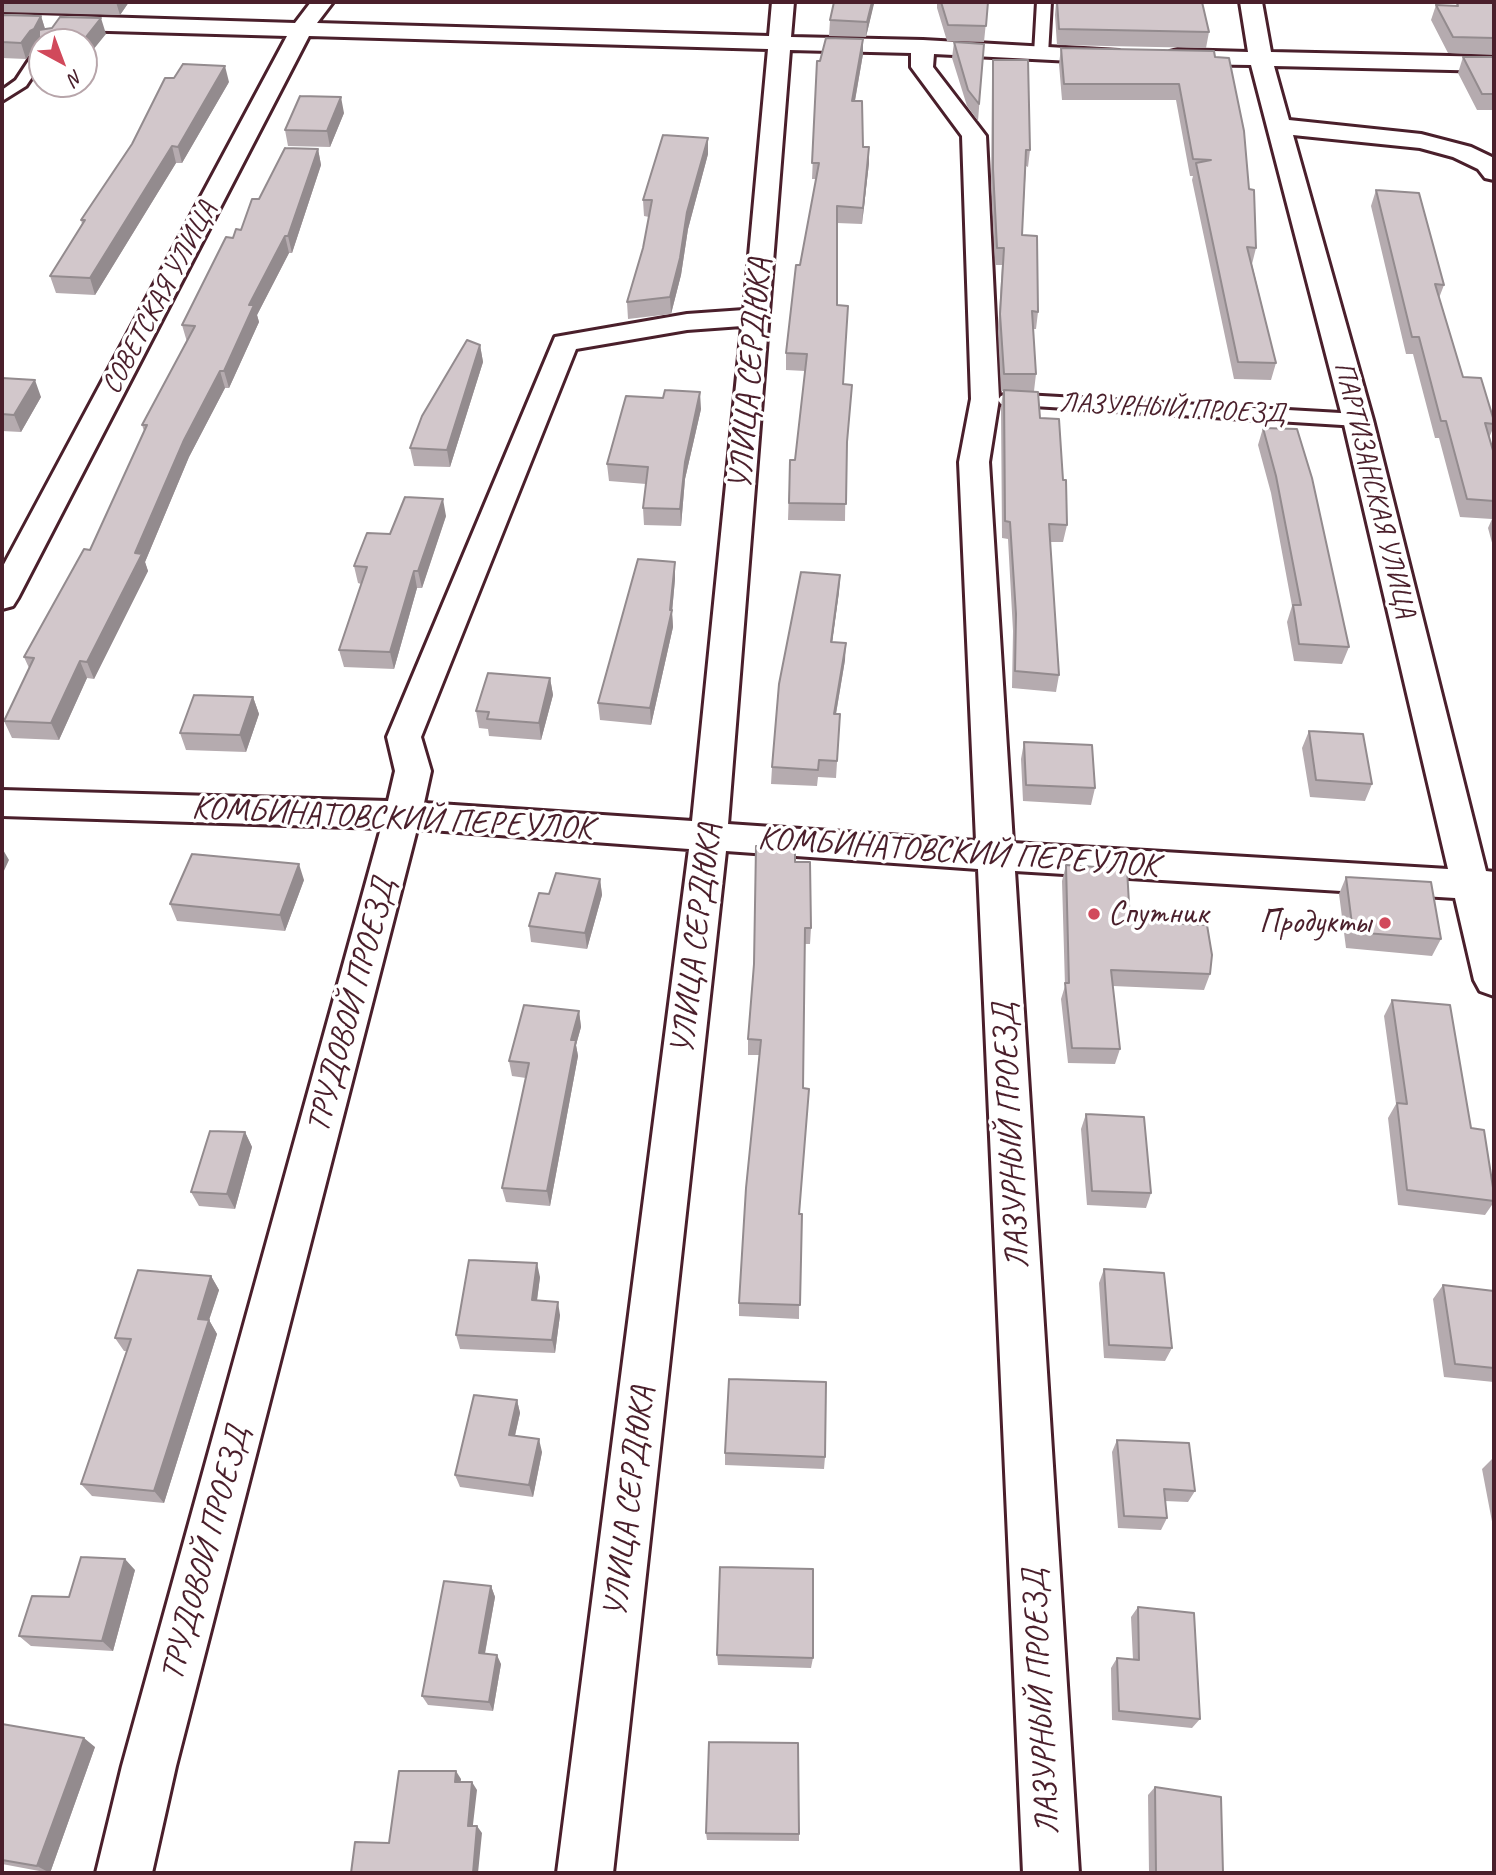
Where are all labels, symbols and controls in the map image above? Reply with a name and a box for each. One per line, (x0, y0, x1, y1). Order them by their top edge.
north arrow (28, 28, 98, 98)
text: N (63, 64, 88, 90)
street label: СОВЕТСКАЯ УЛИЦА (95, 196, 225, 400)
street label: УЛИЦА СЕРДЮКА (721, 257, 781, 491)
street label: ПАРТИЗАНСКАЯ УЛИЦА (1326, 359, 1422, 621)
street label: ЛАЗУРНЫЙ ПРОЕЗД (1059, 386, 1285, 432)
street label: КОМБИНАТОВСКИЙ ПЕРЕУЛОК (191, 789, 593, 849)
street label: КОМБИНАТОВСКИЙ ПЕРЕУЛОК (757, 819, 1159, 887)
street label: УЛИЦА СЕРДЮКА (663, 821, 731, 1057)
street label: ТРУДОВОЙ ПРОЕЗД (299, 875, 405, 1137)
place label: Спутник (1108, 894, 1208, 934)
place label: Продукты (1259, 903, 1371, 943)
marker: Спутник (1086, 906, 1102, 922)
marker: Продукты (1377, 915, 1393, 931)
street label: ЛАЗУРНЫЙ ПРОЕЗД (985, 1002, 1039, 1270)
street label: УЛИЦА СЕРДЮКА (596, 1384, 664, 1620)
street label: ТРУДОВОЙ ПРОЕЗД (153, 1423, 259, 1685)
street label: ЛАЗУРНЫЙ ПРОЕЗД (1015, 1568, 1069, 1836)

